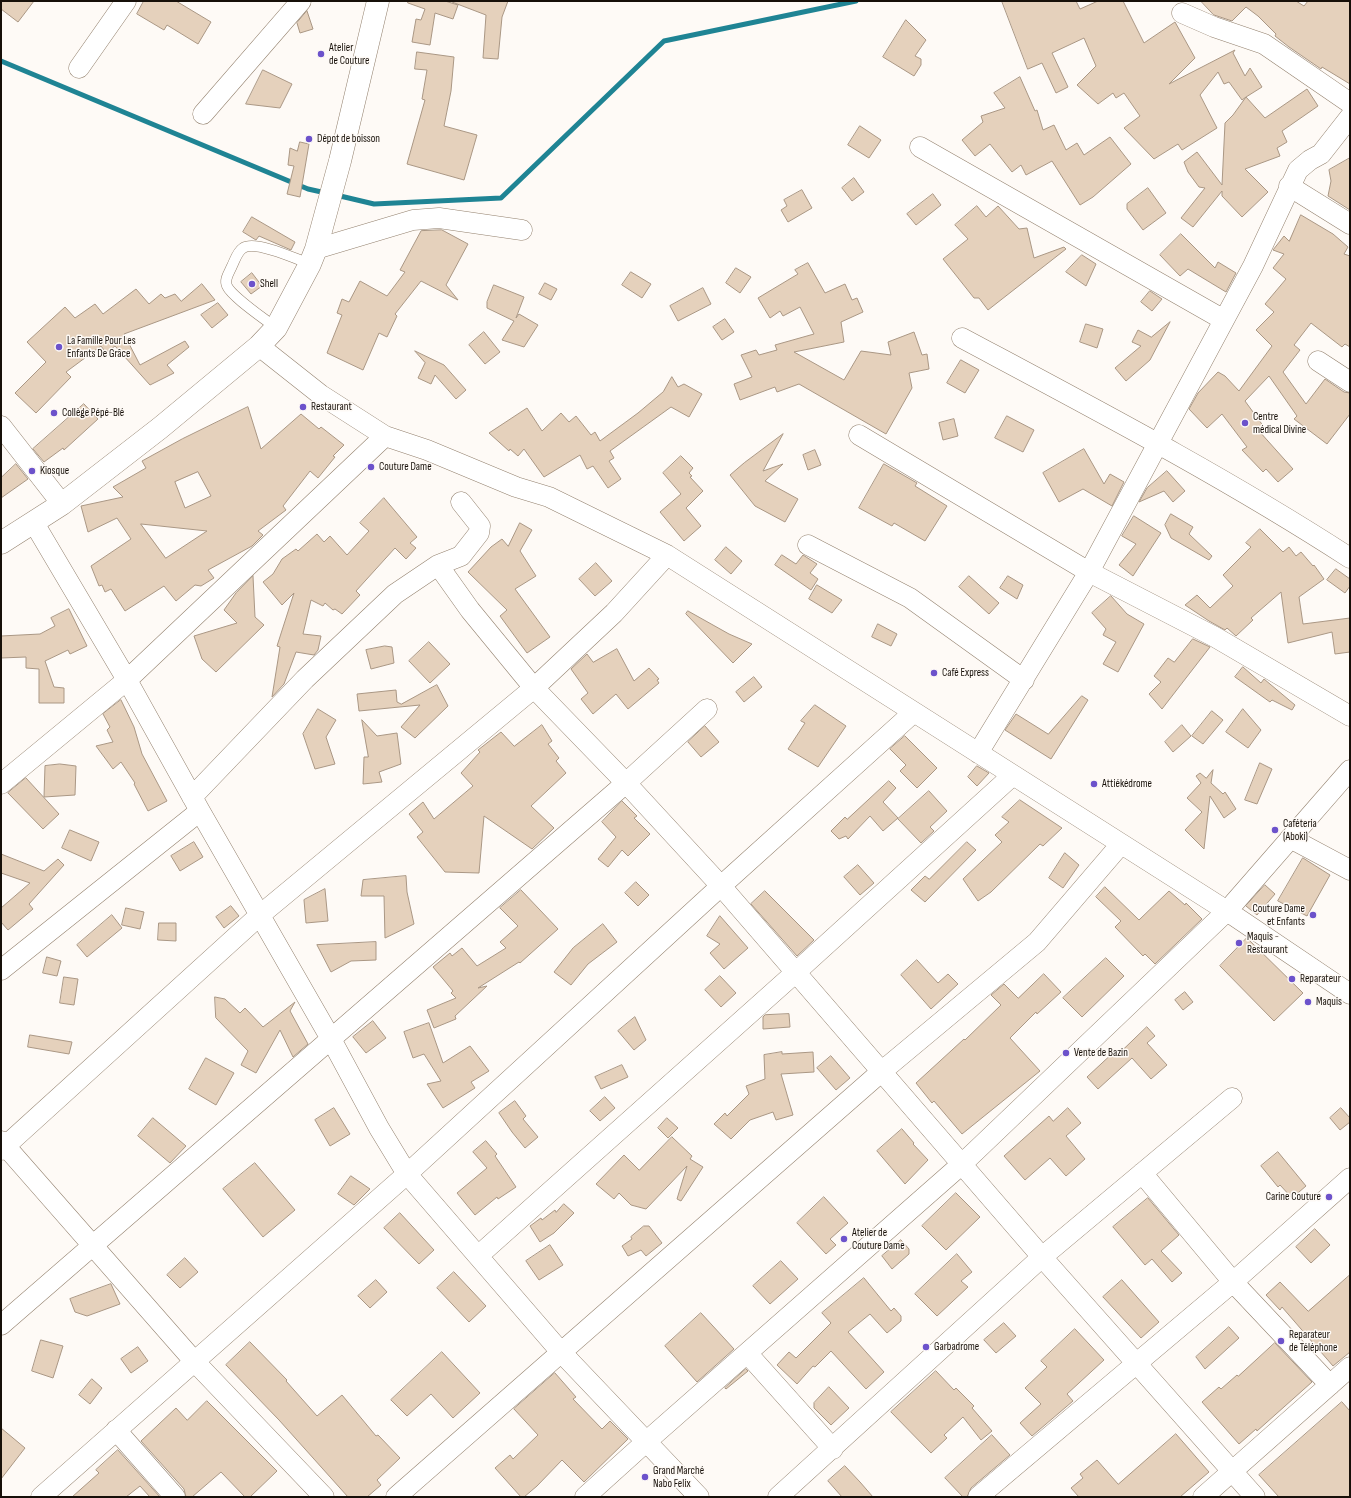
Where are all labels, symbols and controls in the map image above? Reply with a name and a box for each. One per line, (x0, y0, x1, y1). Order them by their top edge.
place label: Atelier de Couture (329, 41, 370, 67)
marker: Atelier de Couture (316, 49, 326, 59)
place label: Dépot de boisson (317, 132, 380, 146)
marker: Dépot de boisson (304, 134, 314, 144)
place label: Shell (260, 277, 278, 291)
marker: Shell (247, 279, 257, 289)
place label: La Famille Pour Les Enfants De Grâce (67, 334, 136, 360)
marker: La Famille Pour Les Enfants De Grâce (54, 342, 64, 352)
place label: Restaurant (311, 400, 352, 414)
marker: Restaurant (298, 402, 308, 412)
place label: Collège Pépé-Blé (62, 406, 124, 420)
marker: Collège Pépé-Blé (49, 408, 59, 418)
place label: Centre médical Divine (1253, 410, 1306, 436)
marker: Centre médical Divine (1240, 418, 1250, 428)
place label: Couture Dame (379, 460, 432, 474)
marker: Couture Dame (366, 462, 376, 472)
place label: Kiosque (40, 464, 69, 478)
marker: Kiosque (27, 466, 37, 476)
place label: Café Express (942, 666, 989, 680)
marker: Café Express (929, 668, 939, 678)
place label: Attiékédrome (1102, 777, 1152, 791)
marker: Attiékédrome (1089, 779, 1099, 789)
place label: Caféteria (Aboki) (1283, 817, 1317, 843)
marker: Caféteria (Aboki) (1270, 825, 1280, 835)
place label: Couture Dame et Enfants (1252, 902, 1305, 928)
marker: Couture Dame et Enfants (1308, 910, 1318, 920)
place label: Maquis - Restaurant (1247, 930, 1288, 956)
marker: Maquis - Restaurant (1234, 938, 1244, 948)
place label: Reparateur (1300, 972, 1341, 986)
marker: Reparateur (1287, 974, 1297, 984)
place label: Maquis (1316, 995, 1342, 1009)
marker: Maquis (1303, 997, 1313, 1007)
place label: Vente de Bazin (1074, 1046, 1128, 1060)
marker: Vente de Bazin (1061, 1048, 1071, 1058)
place label: Carine Couture (1266, 1190, 1321, 1204)
marker: Carine Couture (1324, 1192, 1334, 1202)
place label: Atelier de Couture Dame (852, 1226, 905, 1252)
marker: Atelier de Couture Dame (839, 1234, 849, 1244)
place label: Reparateur de Téléphone (1289, 1328, 1337, 1354)
marker: Reparateur de Téléphone (1276, 1336, 1286, 1346)
place label: Garbadrome (934, 1340, 979, 1354)
marker: Garbadrome (921, 1342, 931, 1352)
place label: Grand Marché Nabo Felix (653, 1464, 704, 1490)
marker: Grand Marché Nabo Felix (640, 1472, 650, 1482)

